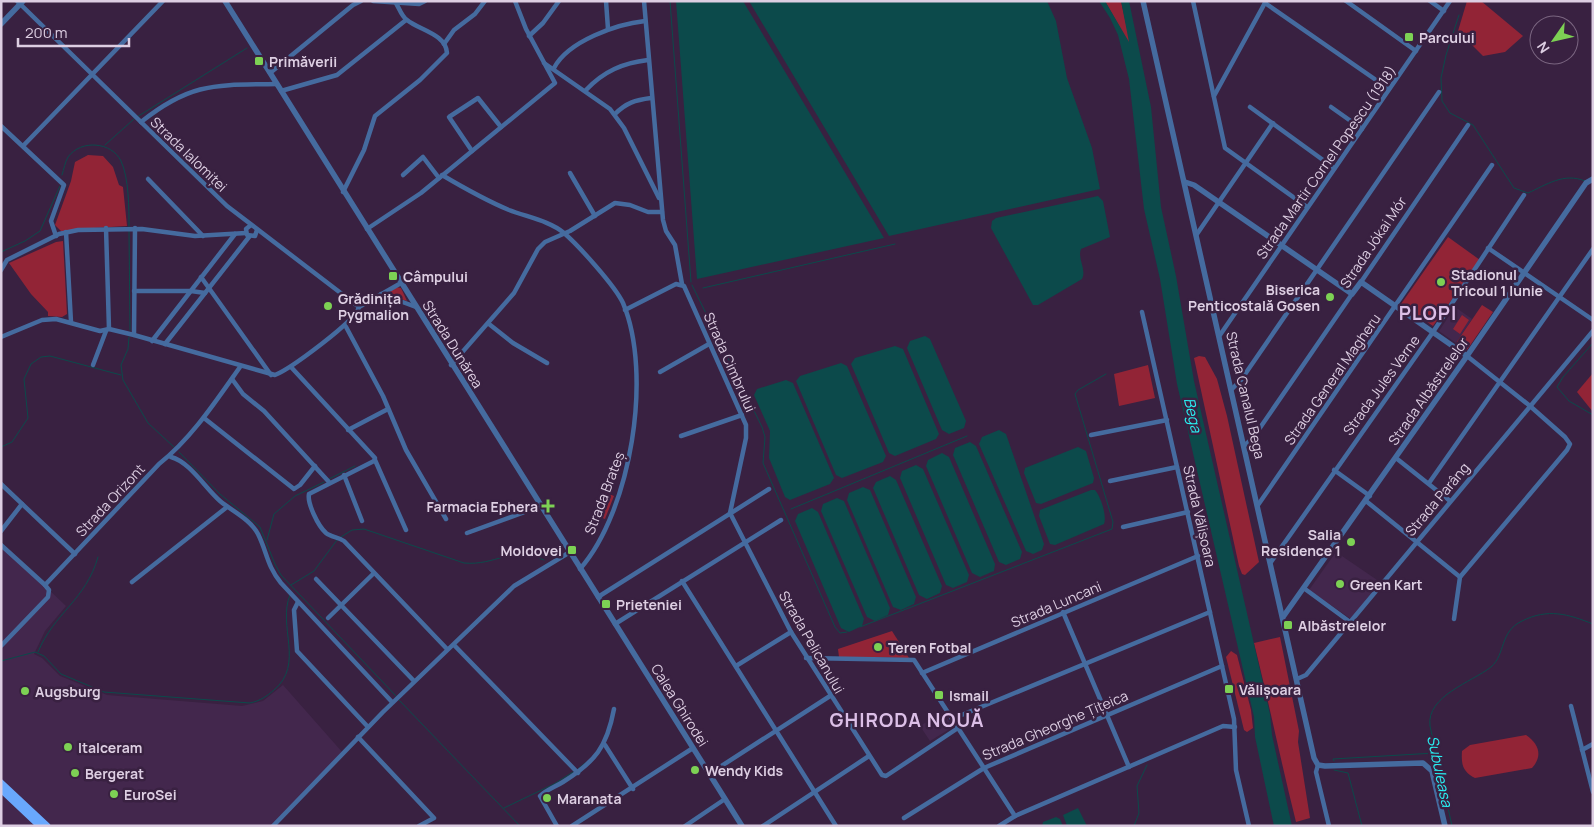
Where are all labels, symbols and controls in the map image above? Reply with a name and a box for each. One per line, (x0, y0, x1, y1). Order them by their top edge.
scale bar (18, 15, 129, 47)
north arrow (1529, 15, 1579, 65)
text: 200 m (25, 22, 68, 43)
place label: Parcului (1419, 28, 1475, 47)
marker: Parcului (1403, 31, 1415, 43)
text: N (1532, 38, 1553, 57)
place label: Primăverii (269, 52, 337, 71)
marker: Primăverii (253, 55, 265, 67)
street label: Strada Martir Cornel Popescu (1918) (1252, 62, 1400, 262)
street label: Strada Ialomiței (146, 112, 232, 196)
street label: Strada Jókai Mór (1335, 193, 1411, 291)
place label: Stadionul Tricoul 1 Iunie (1451, 265, 1543, 300)
place label: Câmpului (403, 267, 468, 286)
marker: Câmpului (387, 270, 399, 282)
marker: Stadionul Tricoul 1 Iunie (1435, 276, 1447, 288)
place label: Biserica Penticostală Gosen (1188, 280, 1320, 315)
place label: Grădinița Pygmalion (338, 289, 409, 324)
marker: Biserica Penticostală Gosen (1324, 291, 1336, 303)
street label: Strada Dunărea (418, 296, 488, 392)
marker: Grădinița Pygmalion (322, 300, 334, 312)
district label: PLOPI (1399, 300, 1457, 326)
street label: Strada Cimbrului (699, 309, 761, 415)
street label: Strada General Magheru (1279, 310, 1385, 448)
street label: Strada Canalul Bega (1222, 330, 1270, 460)
street label: Strada Jules Verne (1338, 331, 1424, 439)
street label: Strada Albăstrelelor (1384, 333, 1472, 449)
water label: Bega (1179, 395, 1207, 435)
street label: Strada Brateș (579, 449, 629, 537)
street label: Strada Parâng (1401, 458, 1473, 540)
street label: Strada Orizont (71, 459, 149, 541)
street label: Strada Vălișoara (1179, 463, 1221, 569)
place label: Farmacia Ephera (427, 497, 538, 516)
marker: Farmacia Ephera (542, 500, 554, 512)
place label: Salia Residence 1 (1261, 525, 1341, 560)
marker: Salia Residence 1 (1345, 536, 1357, 548)
place label: Moldovei (501, 541, 562, 560)
marker: Moldovei (566, 544, 578, 556)
place label: Green Kart (1350, 575, 1423, 594)
street label: Strada Luncani (1008, 576, 1104, 632)
marker: Green Kart (1334, 578, 1346, 590)
street label: Strada Pelicanului (775, 587, 849, 697)
place label: Prieteniei (616, 595, 682, 614)
marker: Prieteniei (600, 598, 612, 610)
place label: Albăstrelelor (1298, 616, 1386, 635)
marker: Albăstrelelor (1282, 619, 1294, 631)
place label: Teren Fotbal (888, 638, 971, 657)
marker: Teren Fotbal (872, 641, 884, 653)
street label: Calea Ghirodei (647, 660, 713, 750)
place label: Vălișoara (1239, 680, 1301, 699)
place label: Augsburg (35, 682, 101, 701)
marker: Vălișoara (1223, 683, 1235, 695)
marker: Augsburg (19, 685, 31, 697)
place label: Ismail (949, 686, 989, 705)
street label: Strada Gheorghe Țițeica (979, 686, 1131, 765)
marker: Ismail (933, 689, 945, 701)
district label: GHIRODA NOUĂ (830, 707, 984, 733)
water label: Subuleasa (1422, 733, 1458, 809)
place label: Italceram (78, 738, 142, 757)
marker: Italceram (62, 741, 74, 753)
place label: Wendy Kids (705, 761, 784, 780)
place label: Bergerat (85, 764, 144, 783)
marker: Wendy Kids (689, 764, 701, 776)
marker: Bergerat (69, 767, 81, 779)
place label: EuroSei (124, 785, 177, 804)
marker: EuroSei (108, 788, 120, 800)
place label: Maranata (557, 789, 621, 808)
marker: Maranata (541, 792, 553, 804)

